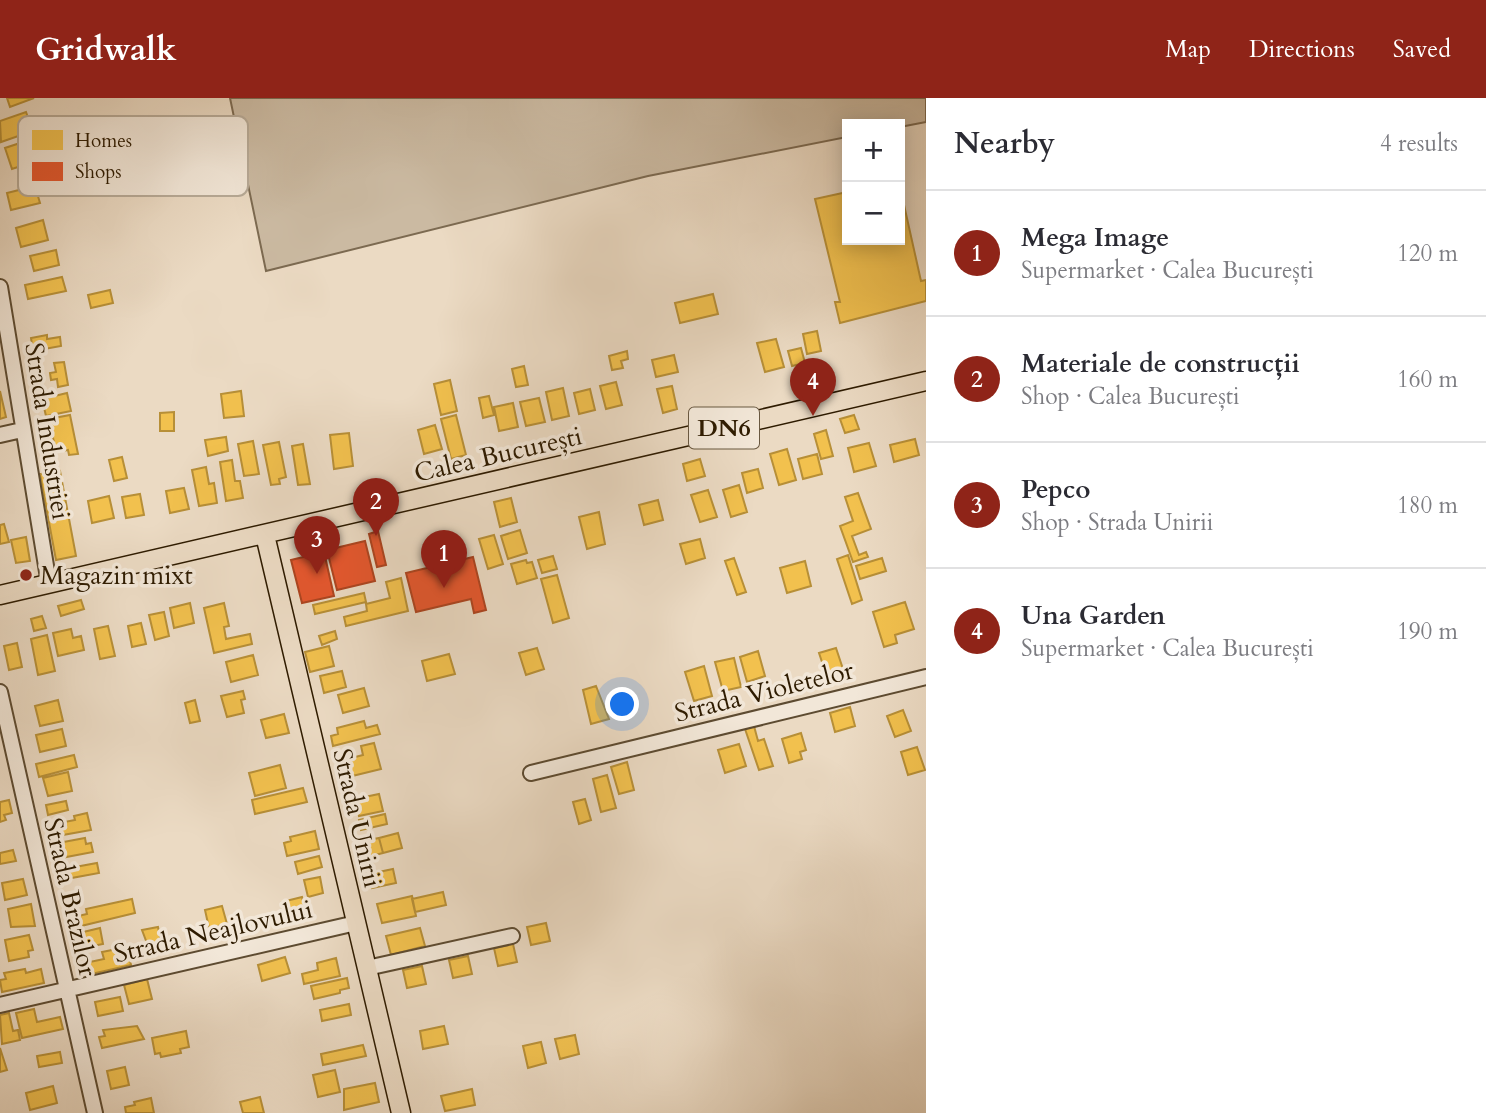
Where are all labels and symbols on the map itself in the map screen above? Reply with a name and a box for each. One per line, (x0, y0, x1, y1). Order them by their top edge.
legend (18, 116, 248, 196)
text: Homes (75, 128, 132, 154)
text: Shops (75, 159, 122, 185)
street label: Strada Industriei (16, 340, 79, 522)
pin: 4 (790, 358, 836, 416)
road number: DN6 (689, 408, 759, 449)
street label: Calea București (411, 418, 586, 491)
pin: 2 (353, 478, 399, 536)
pin: 3 (294, 516, 340, 574)
pin: 1 (421, 530, 467, 588)
place label: Magazin mixt (40, 558, 193, 593)
marker: Magazin mixt (18, 567, 34, 583)
street label: Strada Violetelor (671, 652, 858, 731)
your location (605, 687, 639, 721)
street label: Strada Unirii (325, 745, 390, 891)
street label: Strada Brazilor (35, 815, 106, 980)
street label: Strada Neajlovului (110, 892, 316, 971)

